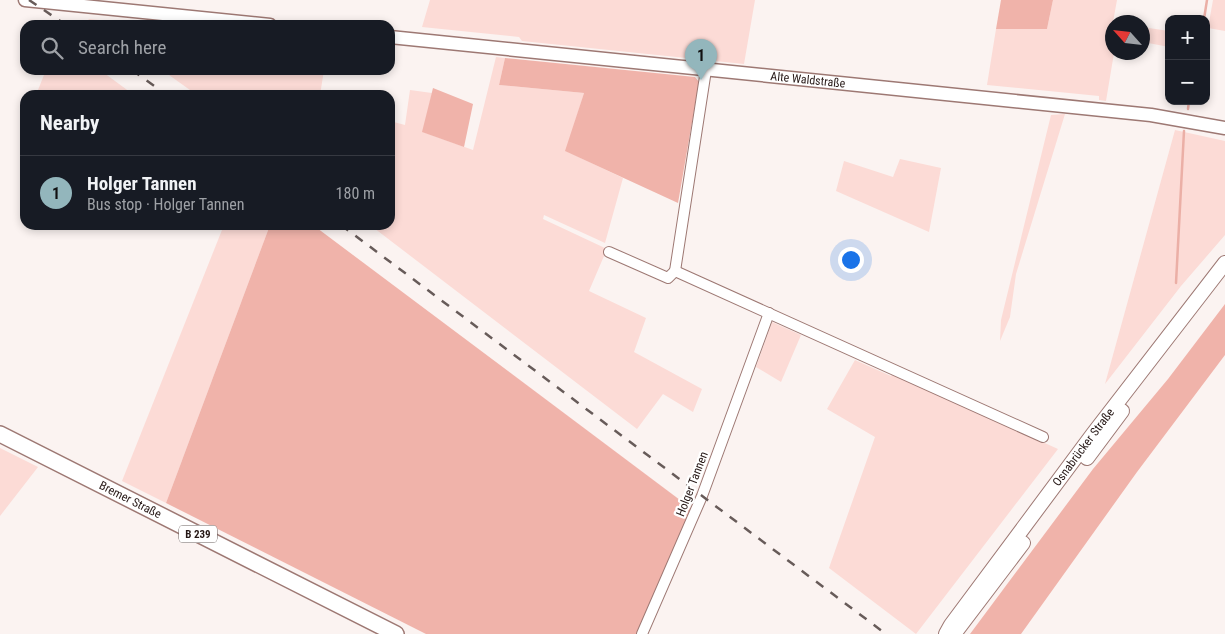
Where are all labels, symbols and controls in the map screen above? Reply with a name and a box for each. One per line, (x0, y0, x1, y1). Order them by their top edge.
north arrow (1105, 15, 1150, 60)
map controls (1165, 15, 1210, 105)
button: + (1165, 15, 1210, 60)
search box (20, 20, 395, 75)
icon: search (38, 34, 66, 62)
text: Search here (78, 36, 166, 59)
pin: 1 (685, 39, 717, 80)
button: − (1165, 60, 1210, 105)
street label: Alte Waldstraße (770, 69, 846, 91)
text: Nearby (40, 111, 99, 135)
text: Holger Tannen (87, 172, 197, 195)
text: 1 (52, 184, 60, 203)
text: 180 m (336, 184, 375, 203)
text: Bus stop · Holger Tannen (87, 195, 245, 214)
your location (838, 247, 864, 273)
street label: Osnabrücker Straße (1050, 405, 1117, 489)
street label: Holger Tannen (673, 449, 711, 518)
street label: Bremer Straße (97, 478, 164, 521)
road number: B 239 (179, 526, 217, 542)

